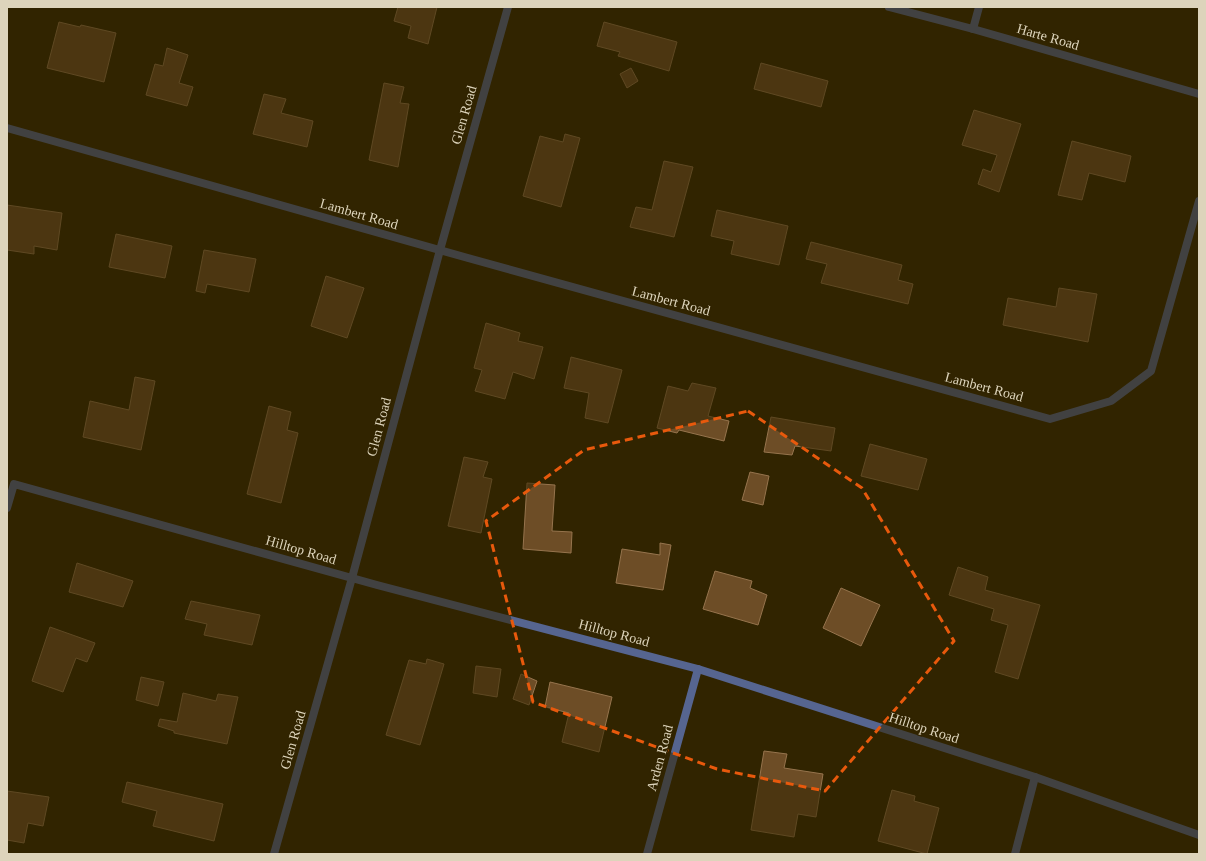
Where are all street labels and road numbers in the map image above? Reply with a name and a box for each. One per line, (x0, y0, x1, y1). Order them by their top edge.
street label: Harte Road (1015, 21, 1081, 53)
street label: Glen Road (448, 84, 480, 146)
street label: Lambert Road (318, 196, 400, 232)
street label: Lambert Road (630, 283, 712, 319)
street label: Lambert Road (943, 369, 1025, 405)
street label: Glen Road (364, 396, 394, 458)
street label: Hilltop Road (264, 533, 338, 567)
street label: Hilltop Road (577, 616, 651, 650)
street label: Glen Road (277, 709, 309, 771)
street label: Hilltop Road (887, 710, 961, 746)
street label: Arden Road (644, 723, 676, 793)

